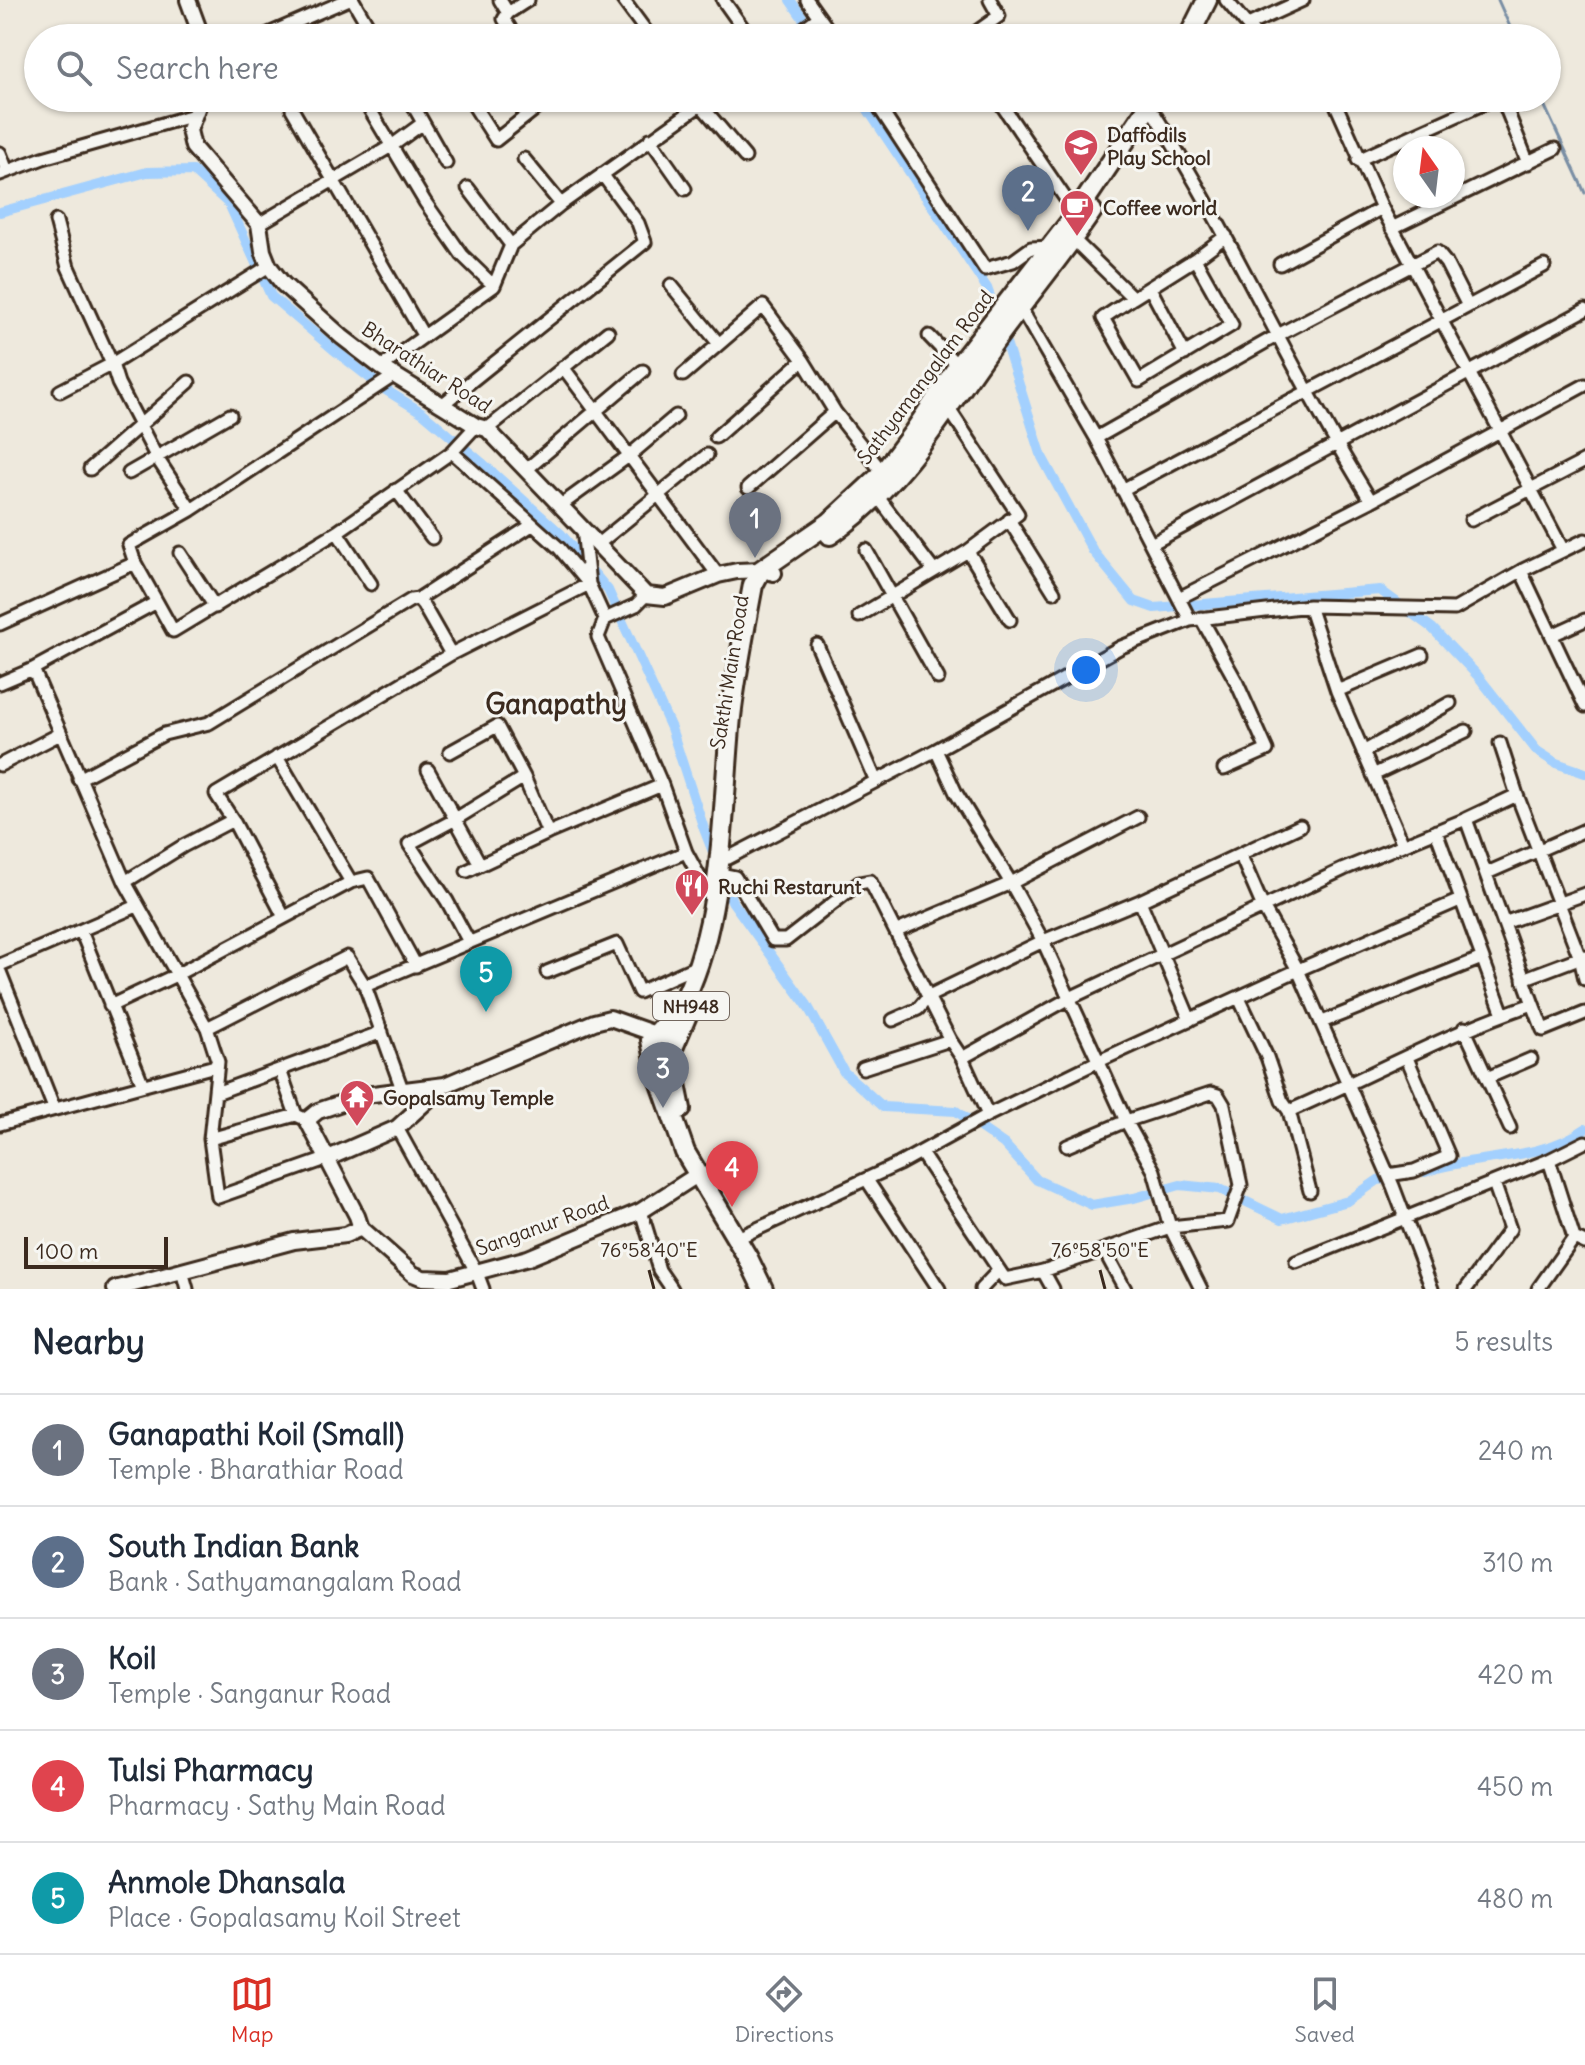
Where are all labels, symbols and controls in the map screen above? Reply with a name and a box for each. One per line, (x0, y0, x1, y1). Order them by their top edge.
search box (24, 24, 1561, 112)
icon: search (52, 46, 96, 90)
text: Search here (116, 49, 279, 87)
place label: Daffodils Play School (1107, 122, 1211, 170)
school or university icon: Daffodils Play School (1062, 127, 1100, 177)
north arrow (1393, 136, 1465, 208)
pin: 2 (1002, 165, 1054, 231)
cafe icon: Coffee world (1058, 188, 1096, 238)
place label: Coffee world (1103, 195, 1218, 220)
street label: Sathyamangalam Road (851, 285, 999, 469)
street label: Bharathiar Road (358, 316, 497, 418)
pin: 1 (729, 492, 781, 558)
street label: Sakthi Main Road (704, 593, 754, 751)
your location (1066, 650, 1106, 690)
district label: Ganapathy (485, 686, 627, 722)
restaurant icon: Ruchi Restarunt (673, 867, 711, 917)
place label: Ruchi Restarunt (718, 874, 862, 899)
pin: 5 (460, 946, 512, 1012)
road number: NH948 (653, 992, 729, 1020)
pin: 3 (637, 1042, 689, 1108)
temple icon: Gopalsamy Temple (338, 1078, 376, 1128)
place label: Gopalsamy Temple (383, 1085, 554, 1110)
pin: 4 (706, 1141, 758, 1207)
street label: Sanganur Road (472, 1189, 612, 1261)
scale bar (24, 1233, 168, 1269)
text: 100 m (36, 1237, 98, 1265)
text: 76°58'40"E (600, 1237, 698, 1262)
text: 76°58'50"E (1051, 1237, 1149, 1262)
text: Nearby (32, 1320, 145, 1363)
text: 5 results (1455, 1325, 1553, 1358)
text: Ganapathi Koil (Small) (108, 1415, 404, 1453)
text: 1 (53, 1434, 63, 1467)
text: 240 m (1478, 1434, 1553, 1467)
text: Temple · Bharathiar Road (108, 1453, 404, 1486)
text: South Indian Bank (108, 1527, 359, 1565)
text: 2 (51, 1546, 65, 1579)
text: 310 m (1482, 1546, 1553, 1579)
text: Bank · Sathyamangalam Road (108, 1565, 462, 1598)
text: Koil (108, 1639, 157, 1677)
text: 3 (51, 1658, 65, 1691)
text: 420 m (1478, 1658, 1553, 1691)
text: Temple · Sanganur Road (108, 1677, 391, 1710)
text: Tulsi Pharmacy (108, 1751, 314, 1789)
text: 4 (50, 1770, 66, 1803)
text: 450 m (1477, 1770, 1553, 1803)
text: Pharmacy · Sathy Main Road (108, 1789, 445, 1822)
text: Anmole Dhansala (108, 1863, 346, 1901)
text: 5 (51, 1882, 65, 1915)
text: 480 m (1477, 1882, 1553, 1915)
text: Place · Gopalasamy Koil Street (108, 1901, 461, 1934)
tab: Map (230, 1972, 274, 2048)
tab: Directions (735, 1972, 834, 2048)
tab: Saved (1294, 1972, 1355, 2048)

